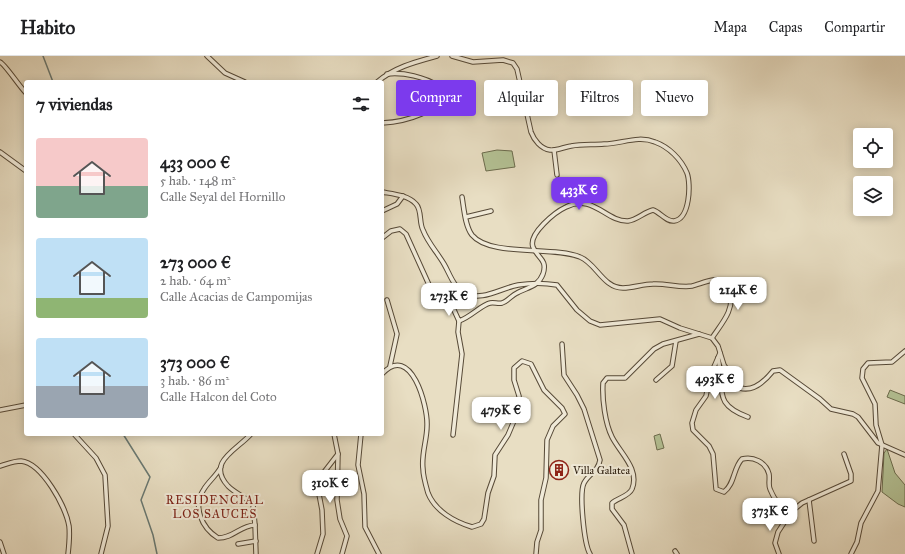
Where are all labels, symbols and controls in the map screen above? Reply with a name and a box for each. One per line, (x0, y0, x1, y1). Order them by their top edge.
text: Habito (20, 16, 75, 39)
text: Mapa (714, 19, 747, 36)
text: Capas (769, 19, 802, 36)
text: Compartir (824, 19, 885, 36)
chip: Comprar (396, 80, 476, 116)
chip: Alquilar (484, 80, 558, 116)
chip: Filtros (566, 80, 633, 116)
chip: Nuevo (641, 80, 708, 116)
icon: filters (350, 93, 372, 115)
text: 7 viviendas (36, 94, 112, 115)
map controls (853, 128, 893, 216)
button: locate (853, 128, 893, 168)
text: 433 000 € (160, 152, 230, 173)
icon: home (68, 154, 116, 202)
text: 5 hab. · 148 m² (160, 173, 236, 189)
button: layers (853, 176, 893, 216)
pin: 433K € (546, 177, 612, 211)
text: 433K € (560, 182, 598, 198)
text: Calle Seyal del Hornillo (160, 189, 285, 205)
text: 273 000 € (160, 252, 231, 273)
icon: home (68, 254, 116, 302)
text: 2 hab. · 64 m² (160, 273, 231, 289)
pin: 214K € (705, 277, 771, 311)
text: 214K € (719, 282, 757, 298)
pin: 273K € (416, 283, 482, 317)
text: 273K € (430, 288, 468, 304)
text: Calle Acacias de Campomijas (160, 289, 312, 305)
text: 373 000 € (160, 352, 230, 373)
icon: home (68, 354, 116, 402)
pin: 493K € (682, 366, 748, 400)
text: 493K € (695, 371, 735, 387)
text: 3 hab. · 86 m² (160, 373, 229, 389)
text: Calle Halcon del Coto (160, 389, 277, 405)
pin: 479K € (468, 397, 534, 431)
text: 479K € (481, 402, 521, 418)
building icon: Villa Galatea (548, 459, 570, 481)
place label: Villa Galatea (572, 464, 630, 477)
pin: 310K € (297, 470, 363, 504)
text: 310K € (311, 475, 349, 491)
district label: RESIDENCIAL LOS SAUCES (166, 493, 264, 521)
pin: 373K € (737, 498, 803, 532)
text: 373K € (751, 503, 789, 519)

